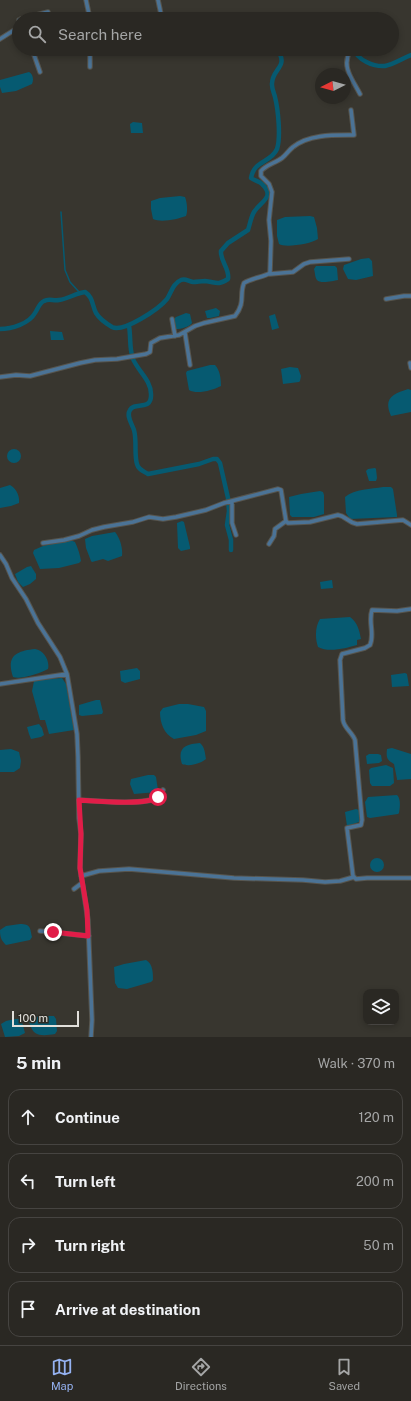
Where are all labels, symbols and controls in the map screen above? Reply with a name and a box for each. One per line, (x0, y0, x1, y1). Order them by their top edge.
search box (12, 12, 399, 56)
icon: search (26, 23, 48, 45)
text: Search here (58, 26, 142, 43)
north arrow (315, 68, 351, 104)
route start (149, 788, 167, 806)
route end (44, 923, 62, 941)
map controls (363, 989, 399, 1025)
button: layers (363, 989, 399, 1025)
scale bar (12, 1009, 79, 1028)
text: 100 m (18, 1012, 48, 1024)
text: 5 min (16, 1053, 61, 1073)
text: Walk · 370 m (318, 1056, 395, 1071)
icon: ahead (17, 1106, 39, 1128)
text: Continue (55, 1109, 120, 1126)
text: 120 m (359, 1110, 394, 1125)
icon: left (17, 1170, 39, 1192)
text: Turn left (55, 1173, 116, 1190)
text: 200 m (356, 1174, 394, 1189)
icon: right (17, 1234, 39, 1256)
text: Turn right (55, 1237, 125, 1254)
text: 50 m (363, 1238, 394, 1253)
icon: arrive (17, 1298, 39, 1320)
text: Arrive at destination (55, 1301, 200, 1318)
tab: Map (51, 1356, 73, 1392)
tab: Directions (175, 1356, 227, 1392)
tab: Saved (329, 1356, 360, 1392)

